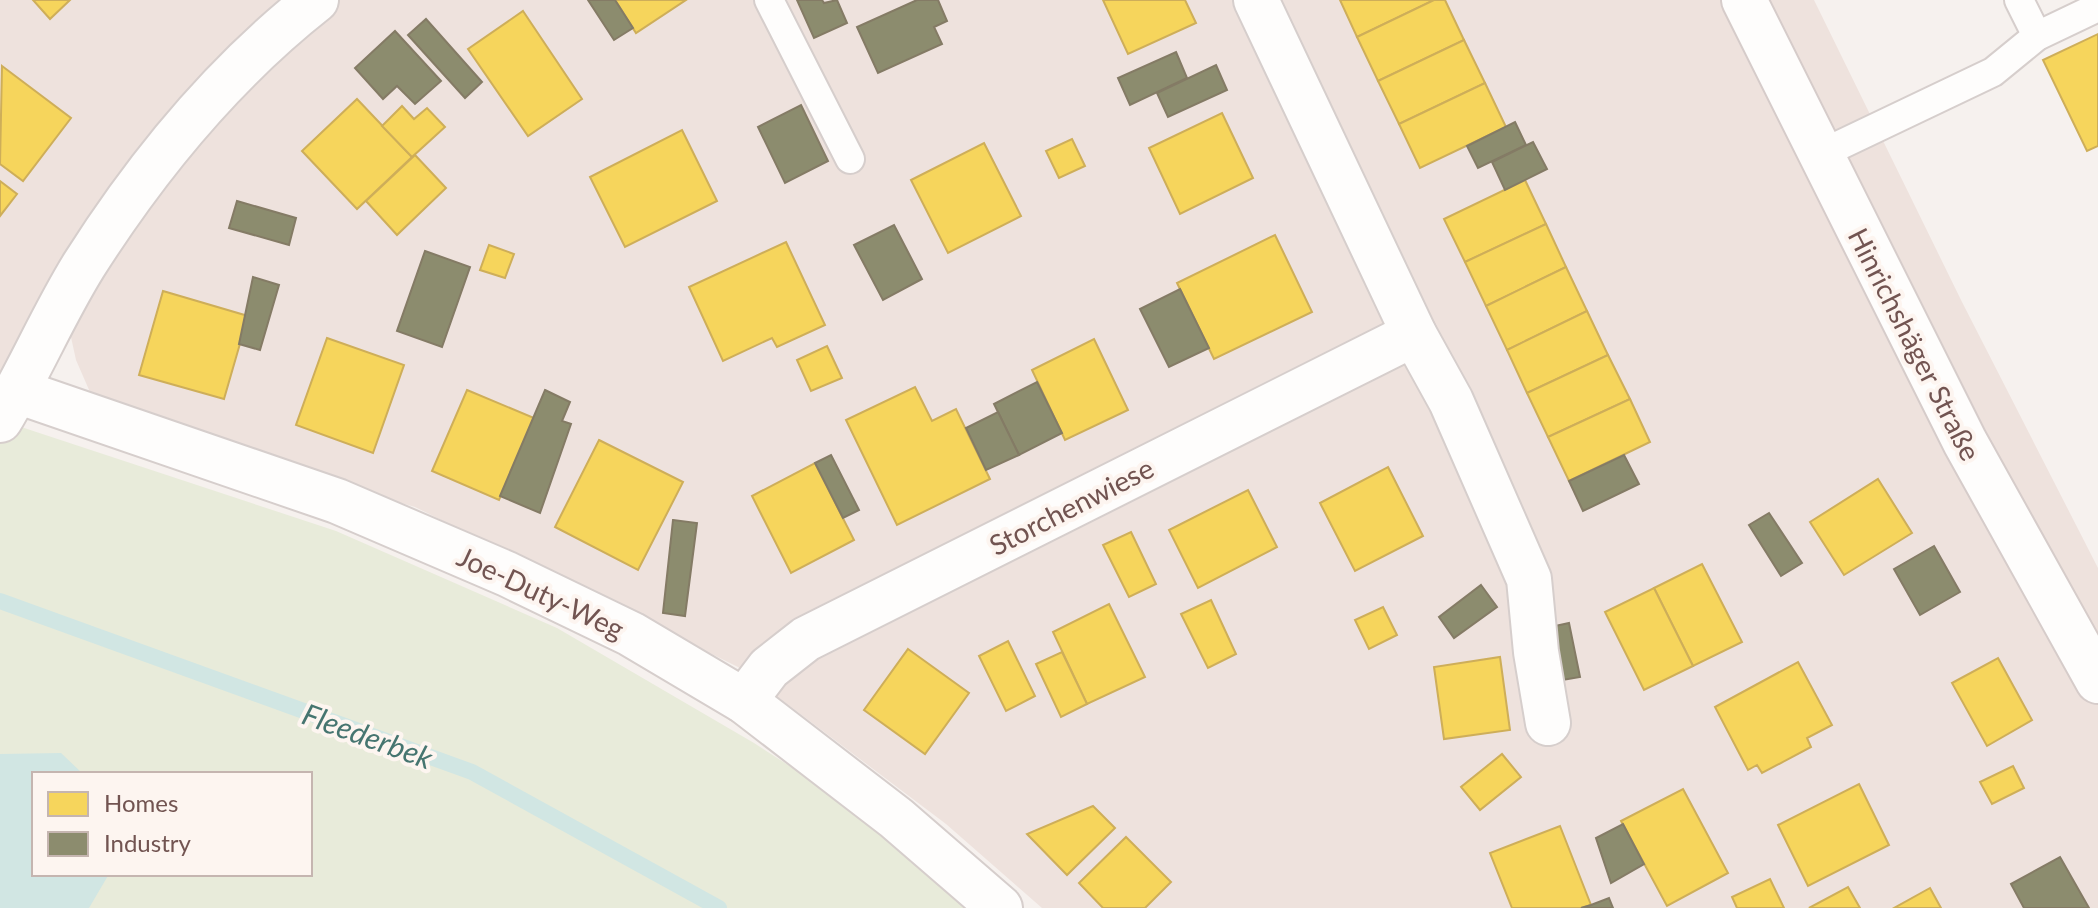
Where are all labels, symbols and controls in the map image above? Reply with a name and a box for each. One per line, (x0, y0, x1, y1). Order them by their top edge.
street label: Hinrichshäger Straße (1842, 222, 1988, 466)
street label: Storchenwiese (983, 450, 1159, 562)
street label: Joe-Duty-Weg (452, 539, 630, 645)
water label: Fleederbek (298, 695, 439, 775)
legend (32, 772, 312, 876)
text: Homes (104, 788, 178, 817)
text: Industry (104, 828, 191, 857)

